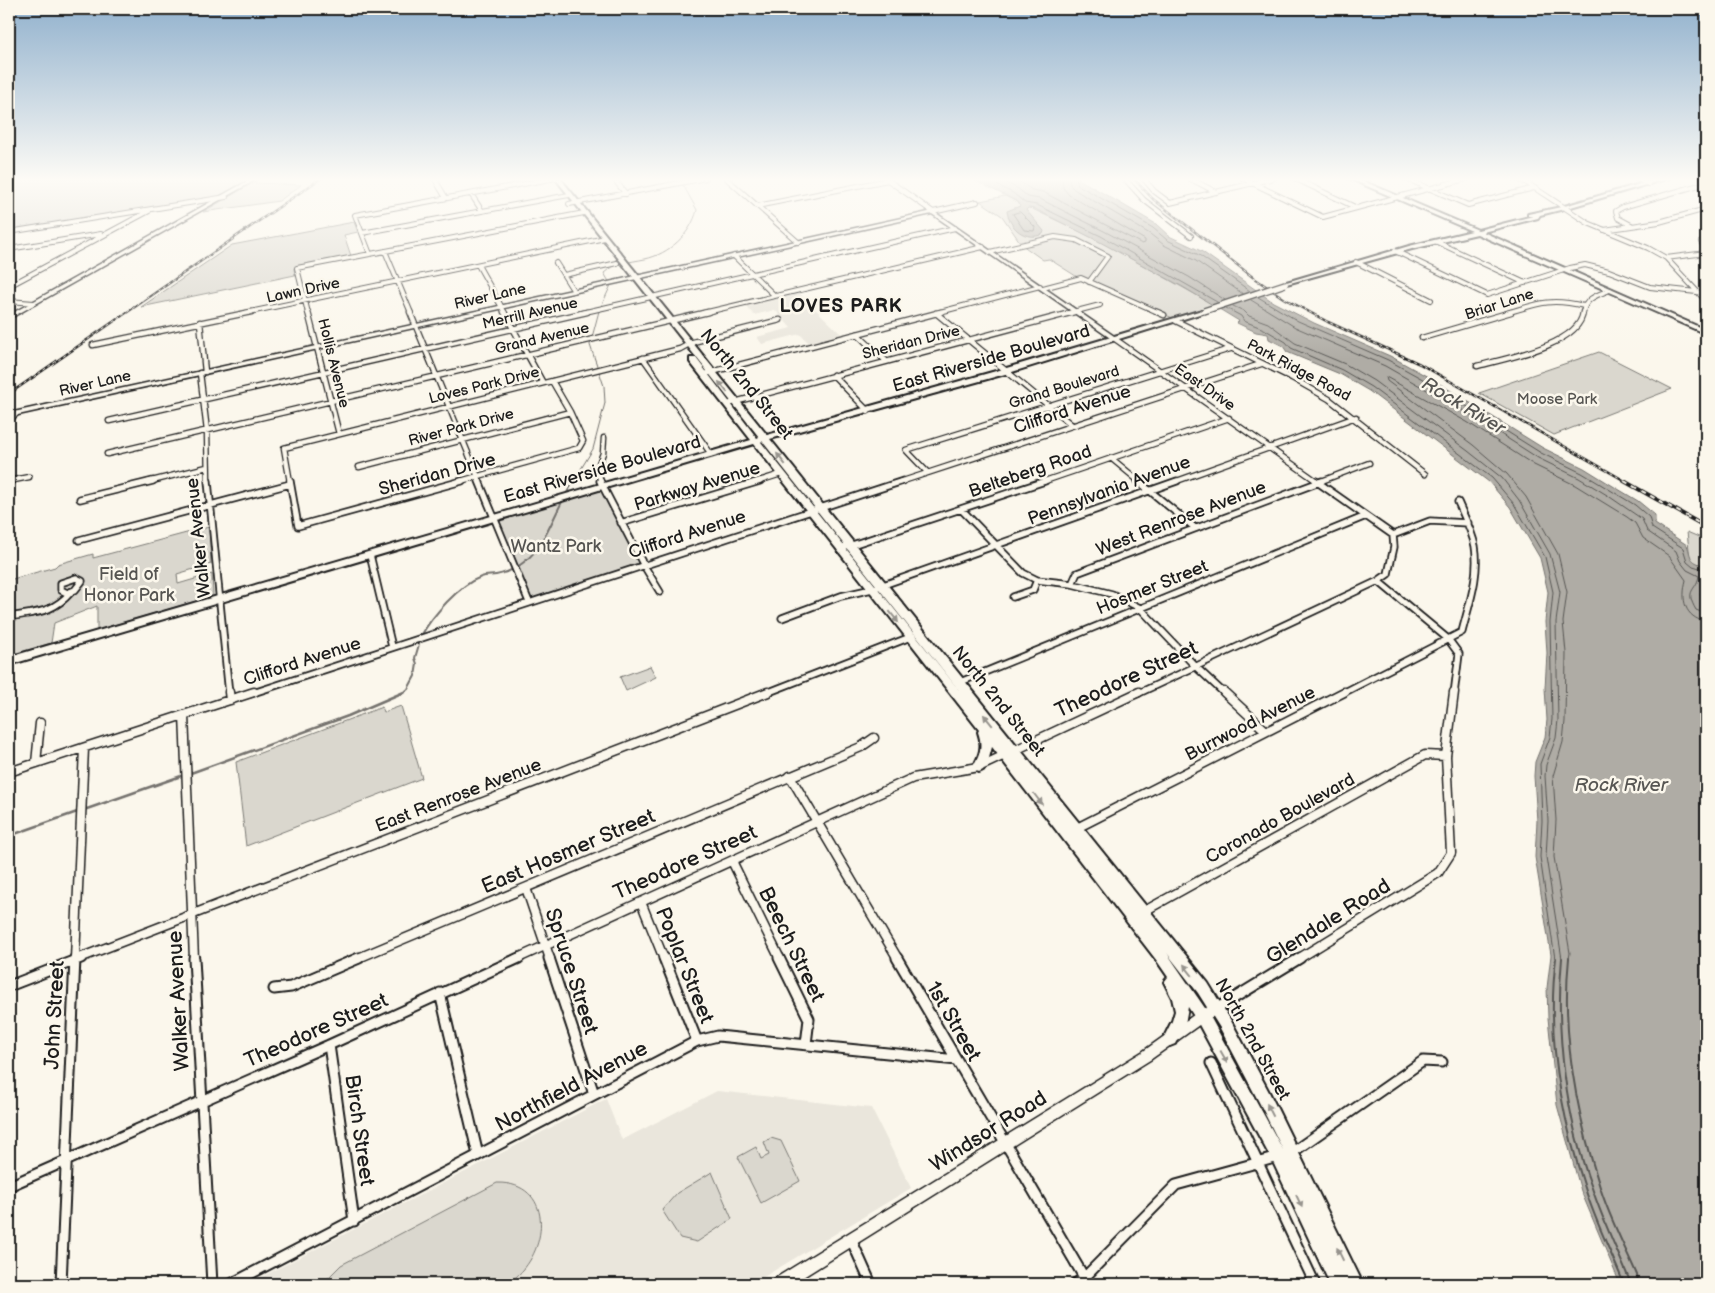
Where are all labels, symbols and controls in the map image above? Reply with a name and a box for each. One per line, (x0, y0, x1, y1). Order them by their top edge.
street label: Lawn Drive (265, 273, 342, 308)
street label: River Lane (452, 279, 528, 314)
street label: Briar Lane (1462, 284, 1536, 325)
street label: Merrill Avenue (481, 293, 580, 334)
district label: LOVES PARK (779, 295, 903, 318)
street label: Hollis Avenue (313, 316, 354, 410)
street label: Grand Avenue (493, 318, 591, 359)
street label: East Riverside Boulevard (890, 320, 1092, 397)
street label: Sheridan Drive (860, 321, 962, 364)
street label: North 2nd Street (696, 325, 798, 444)
street label: Park Ridge Road (1244, 335, 1354, 406)
street label: East Drive (1171, 360, 1239, 415)
street label: Grand Boulevard (1007, 362, 1122, 413)
street label: Loves Park Drive (427, 363, 542, 408)
street label: River Lane (57, 366, 133, 401)
water label: Rock River (1417, 372, 1510, 441)
one-way arrow (718, 380, 729, 393)
street label: Clifford Avenue (1011, 381, 1134, 438)
park label: Moose Park (1517, 390, 1598, 409)
street label: River Park Drive (406, 404, 516, 451)
street label: East Riverside Boulevard (501, 431, 703, 508)
street label: Belteberg Road (966, 441, 1094, 502)
street label: Sheridan Drive (376, 449, 498, 500)
street label: Pennsylvania Avenue (1025, 451, 1194, 530)
one-way arrow (776, 452, 786, 466)
street label: Parkway Avenue (632, 457, 763, 516)
street label: West Renrose Avenue (1093, 476, 1269, 561)
street label: Walker Avenue (182, 477, 215, 599)
street label: Clifford Avenue (626, 506, 749, 563)
park label: Wantz Park (511, 536, 602, 557)
street label: Hosmer Street (1093, 555, 1211, 619)
park label: Field of Honor Park (83, 564, 175, 606)
one-way arrow (888, 610, 899, 623)
street label: Clifford Avenue (241, 633, 364, 690)
street label: Theodore Street (1051, 635, 1202, 723)
street label: North 2nd Street (948, 642, 1050, 761)
street label: Burrwood Avenue (1182, 681, 1319, 765)
one-way arrow (983, 714, 994, 727)
street label: East Renrose Avenue (372, 754, 544, 837)
street label: Coronado Boulevard (1202, 769, 1358, 868)
water label: Rock River (1574, 774, 1669, 797)
one-way arrow (1033, 792, 1044, 805)
street label: East Hosmer Street (478, 803, 659, 899)
street label: Theodore Street (610, 819, 761, 905)
street label: Glendale Road (1261, 873, 1395, 970)
street label: Beech Street (753, 883, 830, 1006)
street label: Poplar Street (650, 903, 719, 1028)
street label: Spruce Street (539, 905, 604, 1038)
street label: Walker Avenue (162, 930, 195, 1072)
street label: John Street (39, 959, 70, 1070)
one-way arrow (1183, 963, 1194, 976)
street label: North 2nd Street (1210, 975, 1295, 1104)
street label: 1st Street (921, 977, 987, 1066)
street label: Theodore Street (241, 987, 392, 1073)
street label: Northfield Avenue (491, 1036, 652, 1137)
one-way arrow (1220, 1050, 1228, 1064)
street label: Birch Street (339, 1073, 380, 1188)
street label: Windsor Road (925, 1086, 1051, 1177)
one-way arrow (1266, 1103, 1274, 1117)
one-way arrow (1295, 1194, 1303, 1208)
one-way arrow (1336, 1247, 1344, 1261)

